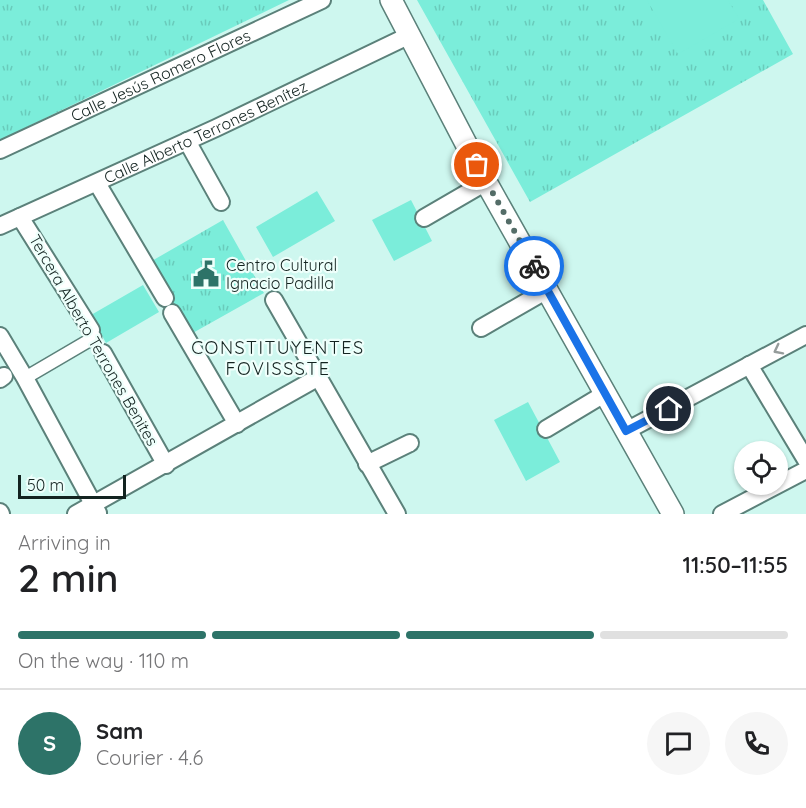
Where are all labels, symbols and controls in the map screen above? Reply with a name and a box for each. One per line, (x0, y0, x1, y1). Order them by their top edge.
street label: Calle Jesús Romero Flores (67, 25, 253, 126)
street label: Calle Alberto Terrones Benítez (101, 76, 310, 188)
pin (451, 139, 502, 190)
icon: bag (460, 148, 493, 181)
street label: Tercera Alberto Terrones Benites (25, 231, 163, 449)
courier (504, 236, 564, 296)
icon: bike (518, 250, 551, 283)
place label: Centro Cultural Ignacio Padilla (226, 255, 337, 293)
public building icon: Centro Cultural Ignacio Padilla (191, 259, 221, 289)
district label: CONSTITUYENTES FOVISSSTE (191, 336, 365, 380)
one-way arrow (773, 343, 784, 354)
pin (643, 383, 694, 434)
icon: home (652, 392, 685, 425)
map controls (734, 441, 788, 495)
button: locate (734, 441, 788, 495)
scale bar (18, 472, 126, 499)
text: 50 m (27, 475, 64, 495)
text: Arriving in (18, 530, 111, 555)
text: 11:50–11:55 (682, 551, 788, 579)
text: 2 min (18, 553, 119, 602)
text: On the way · 110 m (18, 648, 189, 673)
button: chat (647, 712, 710, 775)
button: phone (725, 712, 788, 775)
text: Sam (96, 717, 143, 745)
text: S (43, 729, 56, 757)
text: Courier · 4.6 (96, 745, 203, 770)

